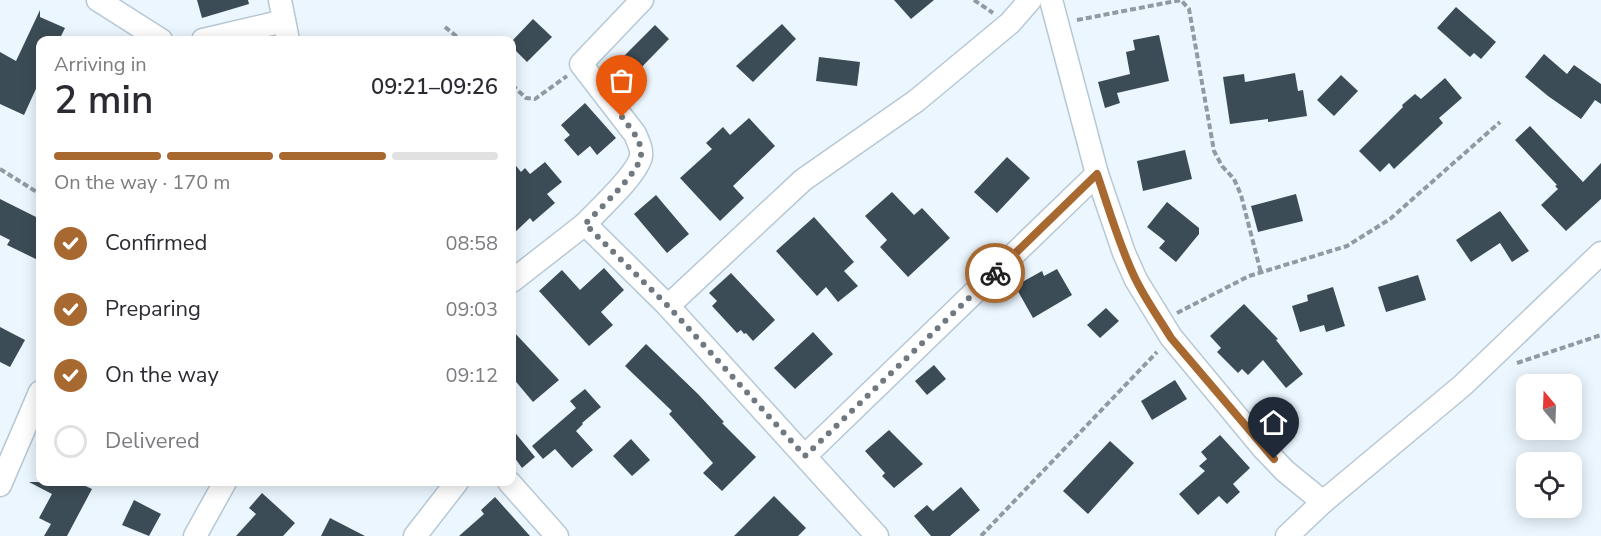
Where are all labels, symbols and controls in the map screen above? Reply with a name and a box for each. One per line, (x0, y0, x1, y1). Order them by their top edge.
text: Arriving in (54, 51, 147, 78)
pin (596, 55, 647, 117)
icon: bag (605, 64, 638, 97)
text: 09:21–09:26 (371, 72, 498, 102)
text: 2 min (54, 74, 153, 127)
text: On the way · 170 m (54, 169, 230, 196)
icon: check (54, 227, 87, 260)
text: Confirmed (105, 228, 207, 258)
text: 08:58 (445, 230, 498, 257)
courier (965, 243, 1025, 303)
icon: bike (979, 257, 1012, 290)
icon: check (54, 293, 87, 326)
text: Preparing (105, 294, 201, 324)
text: 09:03 (445, 296, 498, 323)
icon: check (54, 359, 87, 392)
text: On the way (105, 360, 219, 390)
text: 09:12 (445, 362, 498, 389)
north arrow (1516, 374, 1582, 440)
map controls (1516, 374, 1582, 518)
pin (1248, 397, 1299, 459)
icon: home (1257, 406, 1290, 439)
text: Delivered (105, 426, 200, 456)
button: locate (1516, 452, 1582, 518)

